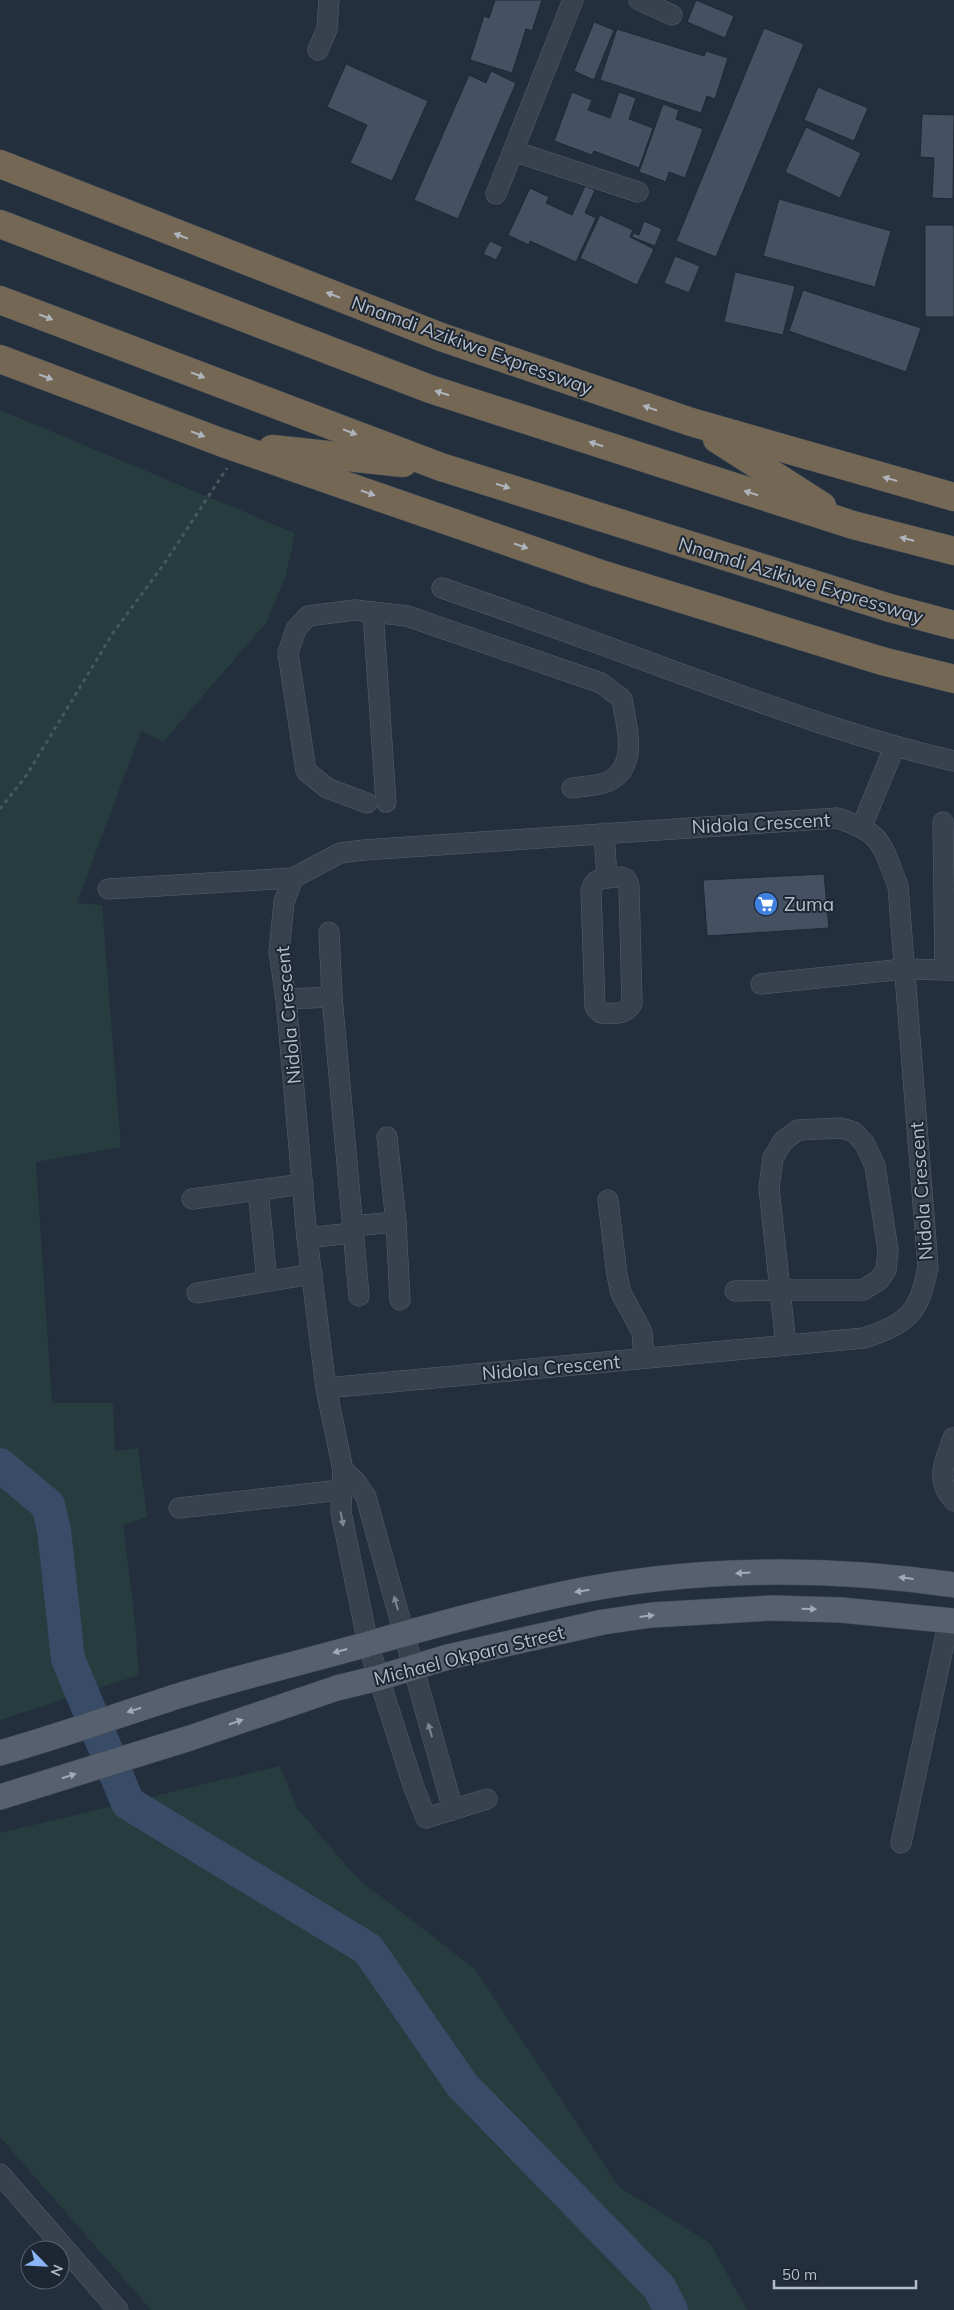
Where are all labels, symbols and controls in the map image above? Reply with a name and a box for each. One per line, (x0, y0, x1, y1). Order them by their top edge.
one-way arrow (174, 231, 189, 239)
street label: Nnamdi Azikiwe Expressway (348, 290, 596, 400)
one-way arrow (325, 291, 340, 299)
one-way arrow (38, 314, 53, 321)
one-way arrow (190, 371, 205, 379)
one-way arrow (38, 373, 53, 381)
one-way arrow (434, 388, 449, 396)
one-way arrow (643, 404, 658, 412)
one-way arrow (342, 429, 357, 436)
one-way arrow (190, 431, 205, 438)
one-way arrow (588, 439, 603, 447)
one-way arrow (883, 475, 898, 483)
one-way arrow (495, 483, 510, 491)
one-way arrow (743, 489, 758, 497)
one-way arrow (360, 490, 375, 498)
street label: Nnamdi Azikiwe Expressway (676, 531, 926, 629)
one-way arrow (899, 535, 914, 543)
one-way arrow (514, 543, 529, 551)
street label: Nidola Crescent (691, 807, 831, 839)
supermarket icon: Zuma (753, 891, 779, 917)
place label: Zuma (784, 892, 834, 916)
street label: Nidola Crescent (270, 945, 306, 1085)
street label: Nidola Crescent (904, 1121, 938, 1261)
street label: Nidola Crescent (481, 1349, 621, 1385)
one-way arrow (339, 1511, 347, 1527)
one-way arrow (735, 1569, 751, 1577)
one-way arrow (897, 1574, 913, 1582)
one-way arrow (574, 1587, 590, 1595)
one-way arrow (391, 1595, 399, 1610)
one-way arrow (801, 1606, 817, 1614)
one-way arrow (639, 1612, 655, 1620)
street label: Michael Okpara Street (371, 1620, 567, 1690)
one-way arrow (332, 1648, 347, 1656)
one-way arrow (126, 1707, 141, 1715)
one-way arrow (229, 1718, 244, 1726)
one-way arrow (426, 1722, 434, 1738)
one-way arrow (61, 1772, 76, 1780)
north arrow (20, 2240, 70, 2290)
scale bar (774, 2258, 916, 2290)
text: N (47, 2262, 67, 2279)
text: 50 m (782, 2265, 817, 2284)

